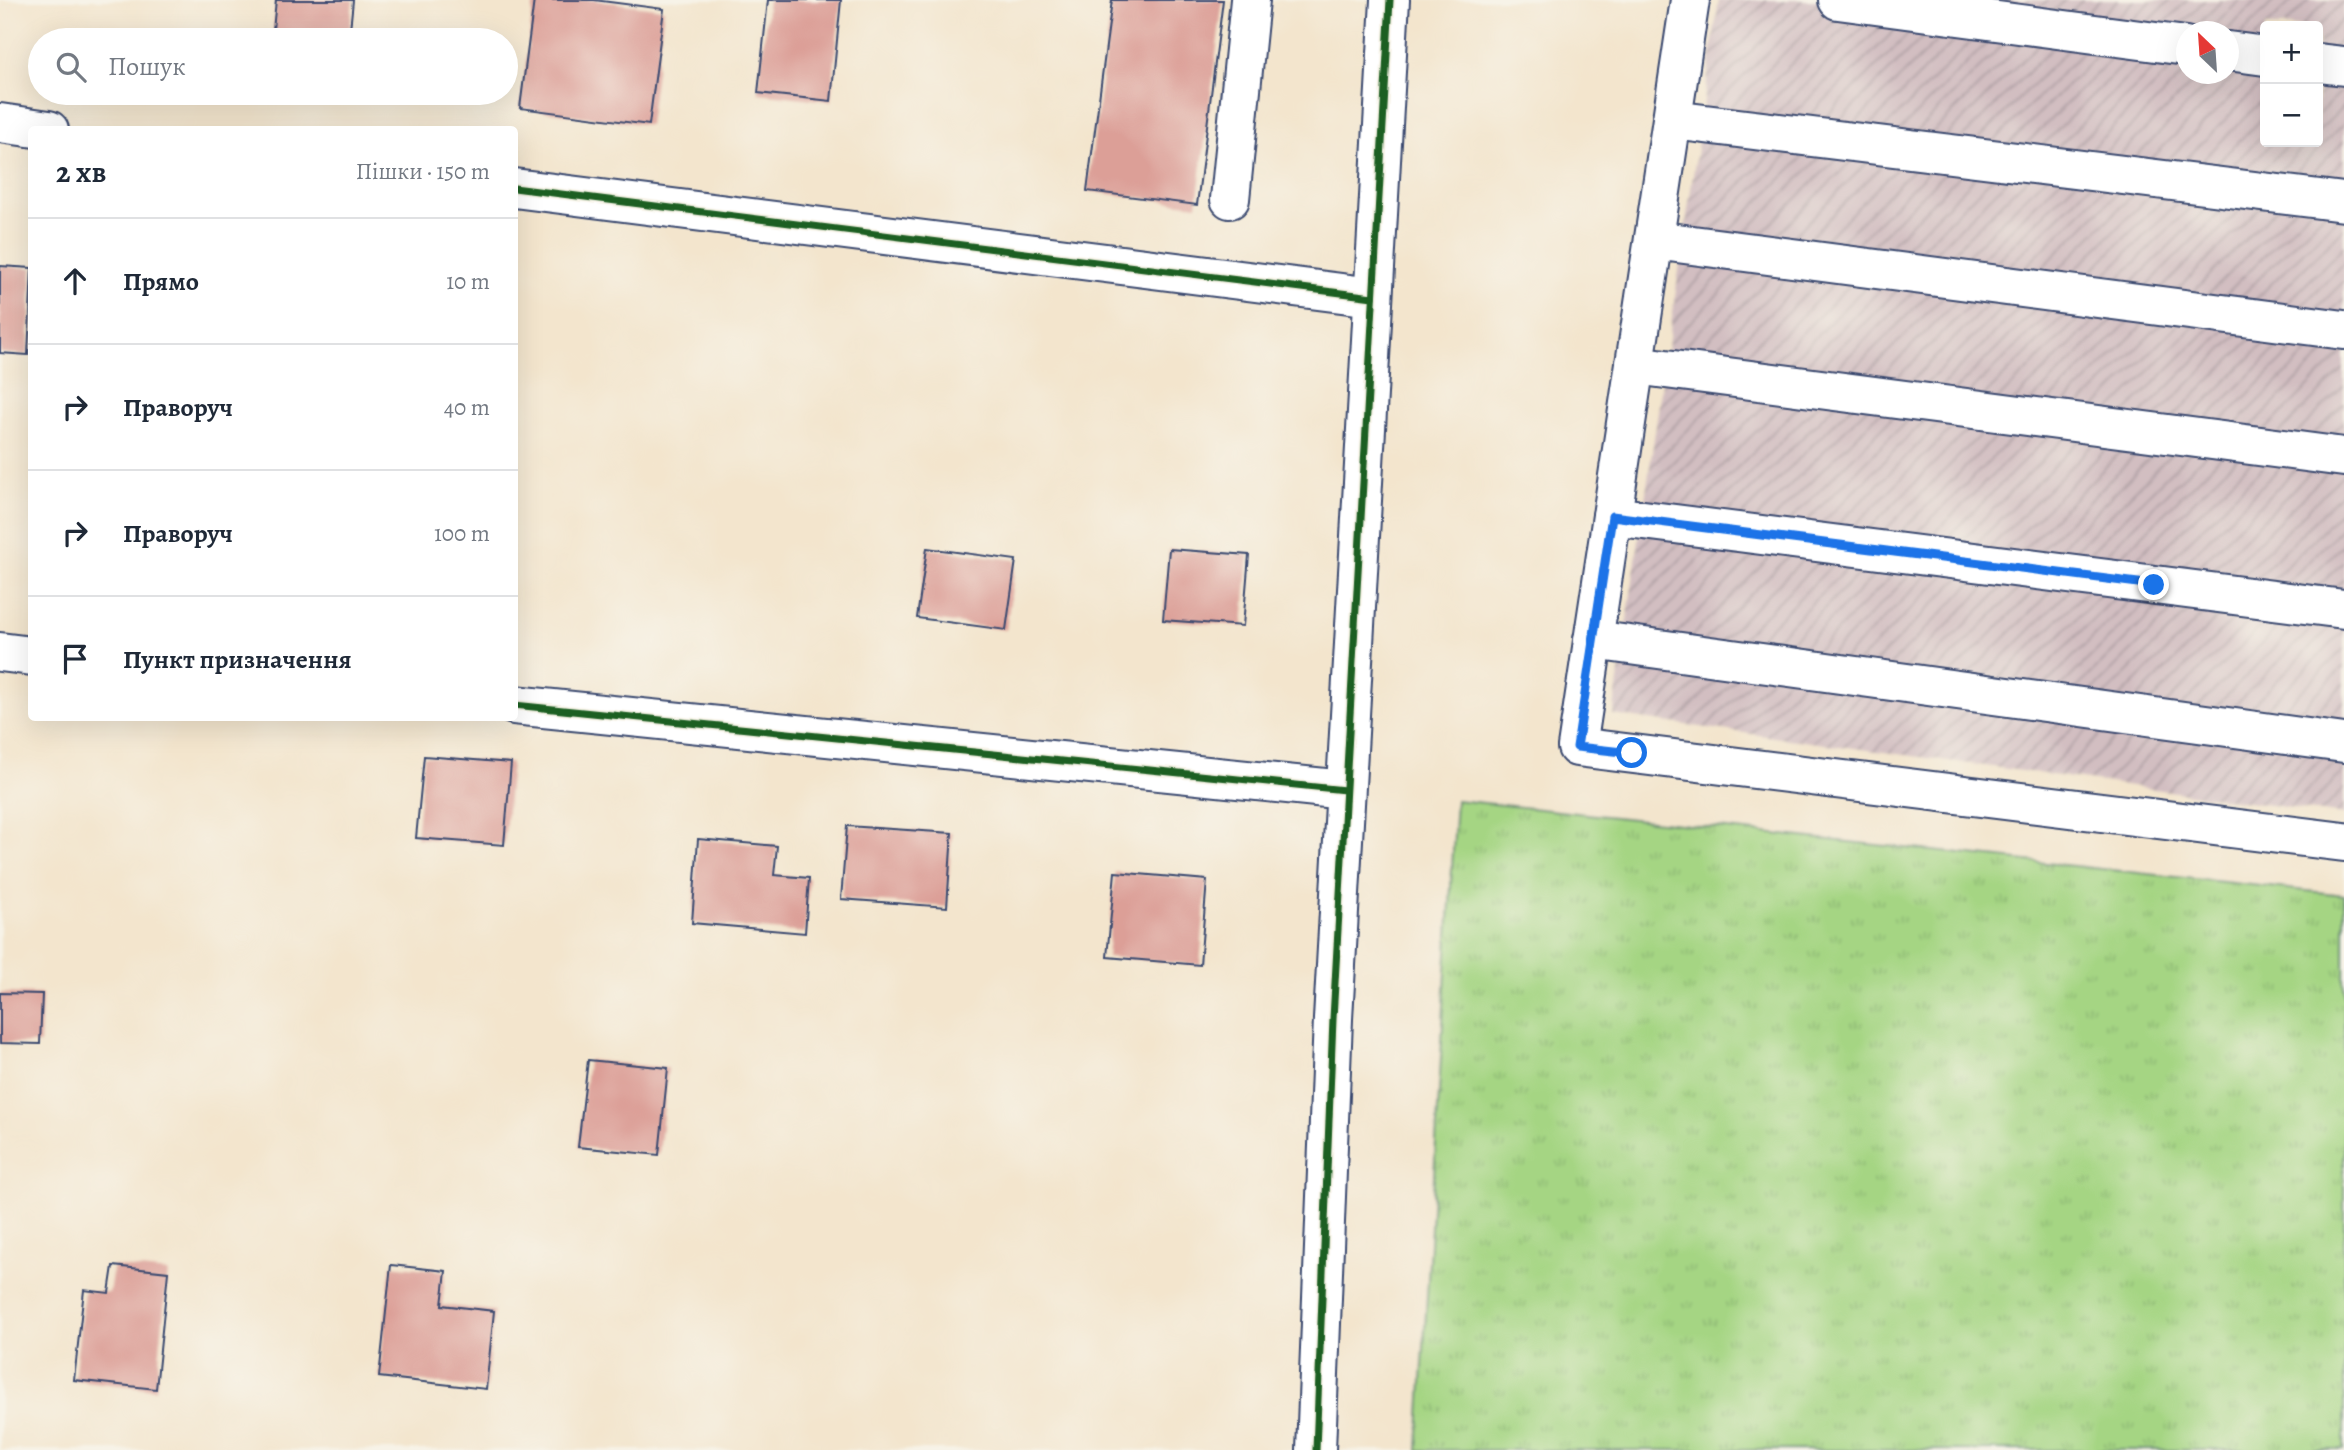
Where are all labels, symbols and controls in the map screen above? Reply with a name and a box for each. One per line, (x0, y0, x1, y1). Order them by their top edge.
north arrow (2176, 21, 2239, 84)
map controls (2260, 21, 2323, 147)
button: + (2260, 21, 2323, 84)
search box (28, 28, 518, 105)
icon: search (52, 48, 90, 86)
text: Пошук (108, 49, 186, 84)
button: − (2260, 84, 2323, 147)
text: 2 хв (56, 152, 106, 192)
text: Пішки · 150 m (356, 156, 490, 187)
icon: ahead (56, 262, 94, 300)
text: Прямо (123, 264, 199, 299)
text: 10 m (446, 266, 490, 297)
icon: right (56, 388, 94, 426)
text: Праворуч (123, 390, 233, 425)
text: 40 m (444, 392, 490, 423)
icon: right (56, 514, 94, 552)
text: Праворуч (123, 516, 233, 551)
text: 100 m (434, 518, 490, 549)
route end (2138, 569, 2169, 600)
icon: arrive (56, 640, 94, 678)
text: Пункт призначення (123, 642, 352, 677)
route start (1616, 737, 1647, 768)

